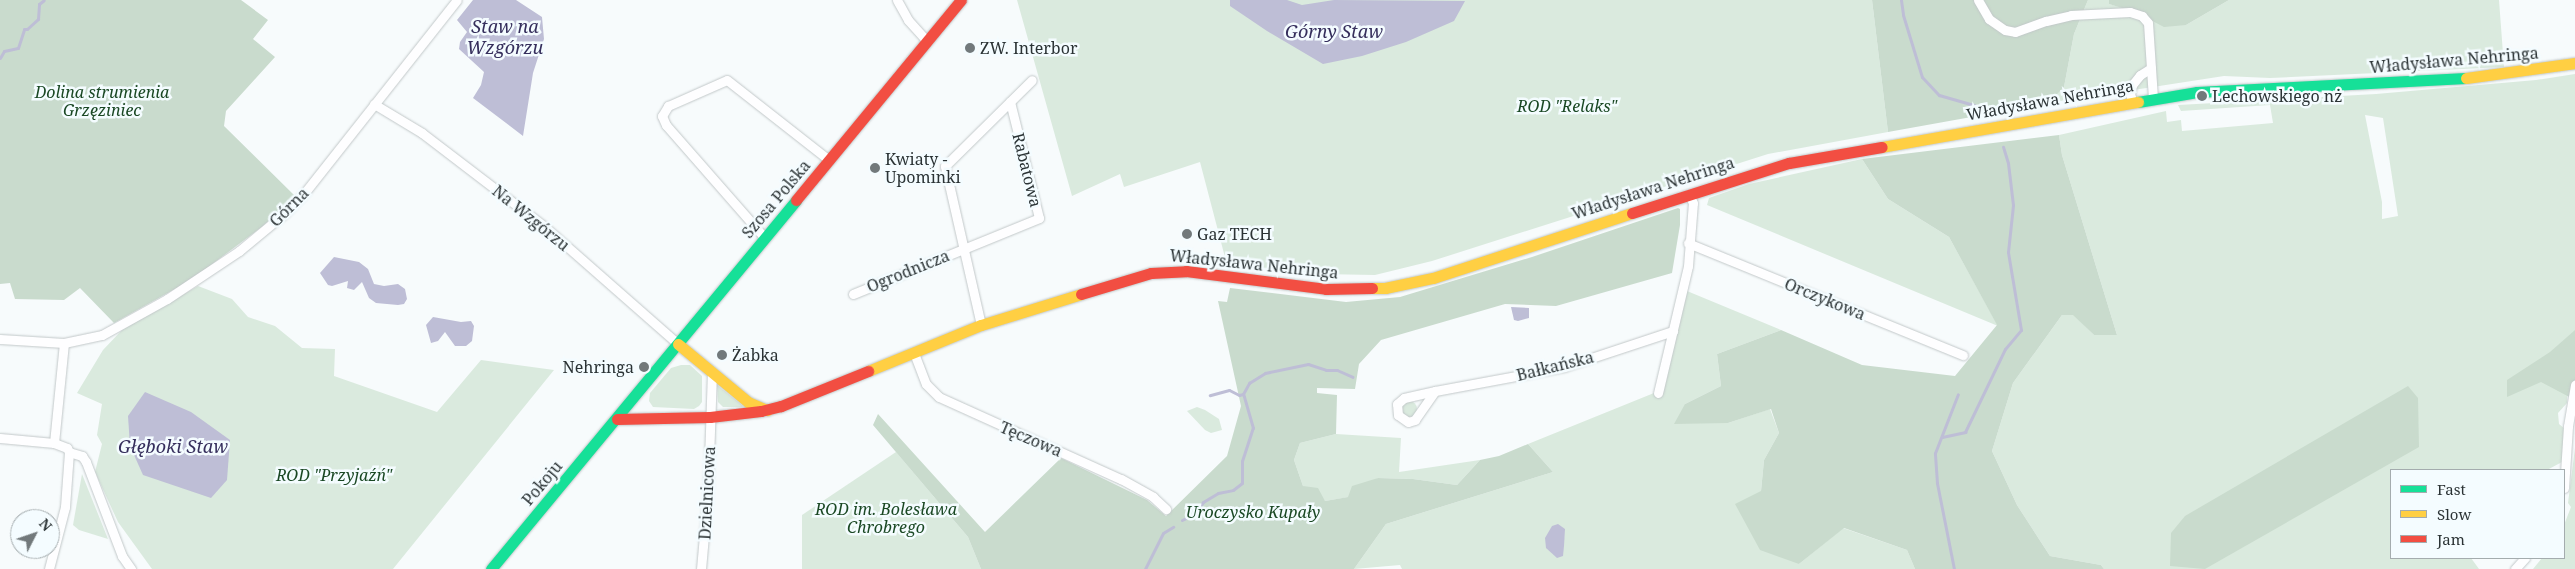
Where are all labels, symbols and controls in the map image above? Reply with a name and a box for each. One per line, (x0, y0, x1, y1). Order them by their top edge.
water label: Staw na Wzgórzu (467, 16, 543, 58)
water label: Górny Staw (1285, 20, 1383, 42)
place label: ZW. Interbor (980, 38, 1077, 58)
marker: ZW. Interbor (964, 42, 976, 54)
street label: Władysława Nehringa (2369, 43, 2539, 77)
street label: Władysława Nehringa (1965, 76, 2135, 124)
park label: Dolina strumienia Grzęziniec (35, 82, 169, 120)
place label: Lechowskiego nż (2212, 86, 2342, 106)
marker: Lechowskiego nż (2196, 90, 2208, 102)
park label: ROD "Relaks" (1517, 96, 1617, 116)
street label: Rabatowa (1008, 131, 1046, 209)
place label: Kwiaty - Upominki (885, 149, 961, 187)
street label: Władysława Nehringa (1569, 153, 1737, 223)
street label: Szosa Polska (738, 156, 814, 242)
marker: Kwiaty - Upominki (869, 162, 881, 174)
street label: Na Wzgórzu (489, 181, 573, 255)
street label: Górna (265, 183, 313, 231)
place label: Gaz TECH (1197, 224, 1272, 244)
marker: Gaz TECH (1181, 228, 1193, 240)
street label: Ogrodnicza (864, 246, 952, 296)
street label: Władysława Nehringa (1169, 246, 1339, 282)
street label: Orczykowa (1782, 274, 1868, 324)
place label: Żabka (732, 345, 779, 365)
street label: Bałkańska (1514, 347, 1596, 385)
marker: Żabka (716, 349, 728, 361)
place label: Nehringa (562, 357, 634, 377)
marker: Nehringa (638, 361, 650, 373)
street label: Tęczowa (997, 417, 1065, 461)
water label: Głęboki Staw (118, 435, 228, 457)
street label: Dzielnicowa (695, 446, 719, 540)
street label: Pokoju (518, 457, 566, 509)
park label: ROD "Przyjaźń" (276, 465, 392, 485)
legend (2390, 469, 2565, 559)
text: Fast (2437, 479, 2466, 499)
park label: ROD im. Bolesława Chrobrego (815, 499, 957, 537)
park label: Uroczysko Kupały (1186, 502, 1320, 522)
text: Slow (2437, 504, 2471, 524)
north arrow (10, 509, 60, 559)
text: N (35, 514, 57, 535)
text: Jam (2437, 529, 2465, 549)

